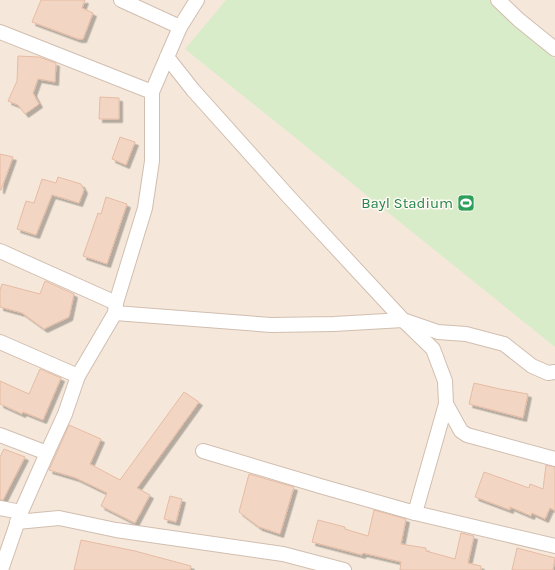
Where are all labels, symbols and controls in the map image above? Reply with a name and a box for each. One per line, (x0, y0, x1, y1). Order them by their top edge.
sports icon: Bayl Stadium (456, 193, 476, 213)
place label: Bayl Stadium (361, 194, 453, 212)

